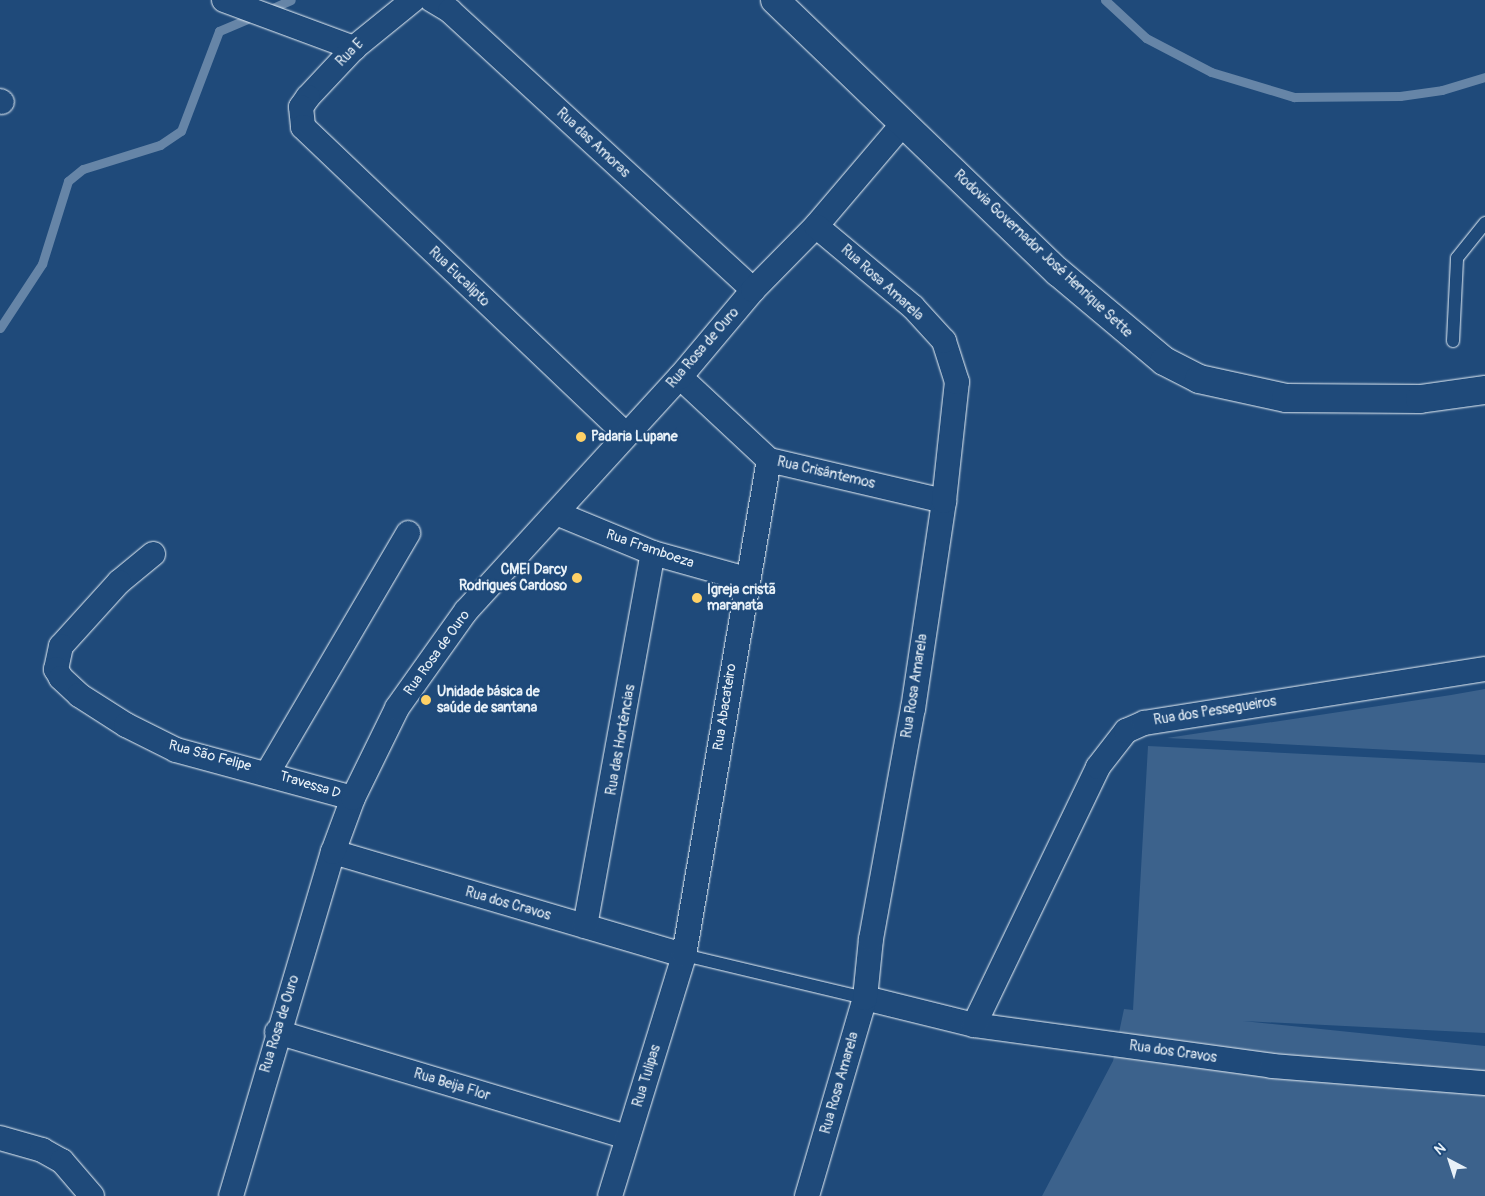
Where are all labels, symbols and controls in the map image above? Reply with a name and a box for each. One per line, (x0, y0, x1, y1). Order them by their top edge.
street label: Rua E (333, 36, 367, 70)
street label: Rua das Amoras (553, 105, 633, 181)
street label: Rodovia Governador José Henrique Sette (950, 167, 1136, 341)
street label: Rua Rosa Amarela (837, 242, 927, 324)
street label: Rua Eucalipto (425, 244, 493, 310)
street label: Rua Rosa de Ouro (663, 304, 743, 392)
place label: Padaria Lupane (591, 429, 678, 445)
marker: Padaria Lupane (575, 431, 587, 443)
street label: Rua Crisântemos (775, 454, 877, 492)
street label: Rua Framboeza (604, 526, 696, 572)
place label: CMEI Darcy Rodrigues Cardoso (459, 562, 567, 594)
marker: CMEI Darcy Rodrigues Cardoso (571, 572, 583, 584)
place label: Igreja cristã maranata (707, 582, 776, 614)
marker: Igreja cristã maranata (691, 592, 703, 604)
street label: Rua Rosa de Ouro (400, 607, 474, 699)
street label: Rua Rosa Amarela (898, 633, 932, 739)
street label: Rua Abacateiro (710, 662, 740, 752)
street label: Rua das Hortências (603, 683, 639, 797)
place label: Unidade básica de saúde de santana (437, 684, 540, 716)
marker: Unidade básica de saúde de santana (419, 693, 433, 707)
street label: Rua dos Pessegueiros (1152, 693, 1278, 729)
street label: Rua São Felipe (167, 737, 253, 775)
street label: Travessa D (277, 768, 343, 802)
street label: Rua dos Cravos (463, 884, 553, 924)
street label: Rua Rosa de Ouro (257, 973, 303, 1075)
street label: Rua Rosa Amarela (817, 1030, 863, 1136)
street label: Rua dos Cravos (1128, 1038, 1218, 1066)
street label: Rua Tulipas (630, 1043, 664, 1109)
street label: Rua Beija Flor (412, 1065, 492, 1105)
north arrow (1425, 1136, 1475, 1186)
text: N (1431, 1140, 1449, 1159)

